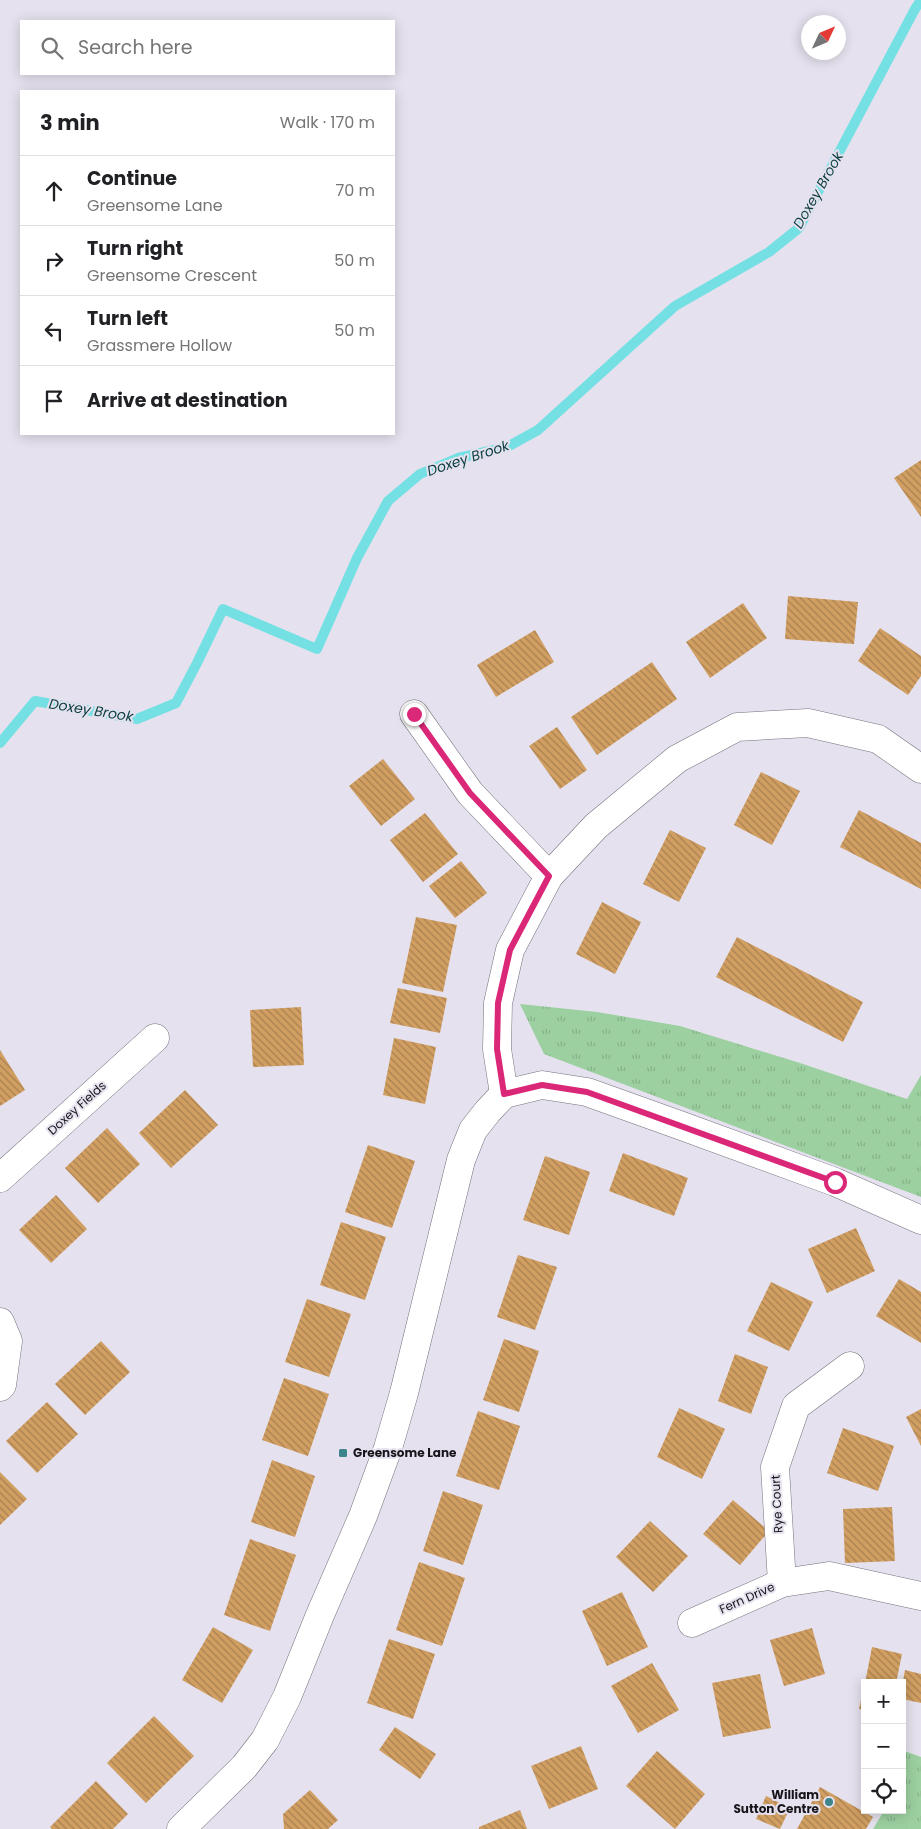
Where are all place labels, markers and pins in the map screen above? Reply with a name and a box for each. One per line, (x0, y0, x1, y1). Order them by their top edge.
place label: Greensome Lane (353, 1444, 457, 1461)
marker: Greensome Lane (337, 1447, 349, 1459)
place label: William Sutton Centre (733, 1786, 820, 1817)
marker: William Sutton Centre (823, 1796, 835, 1808)

